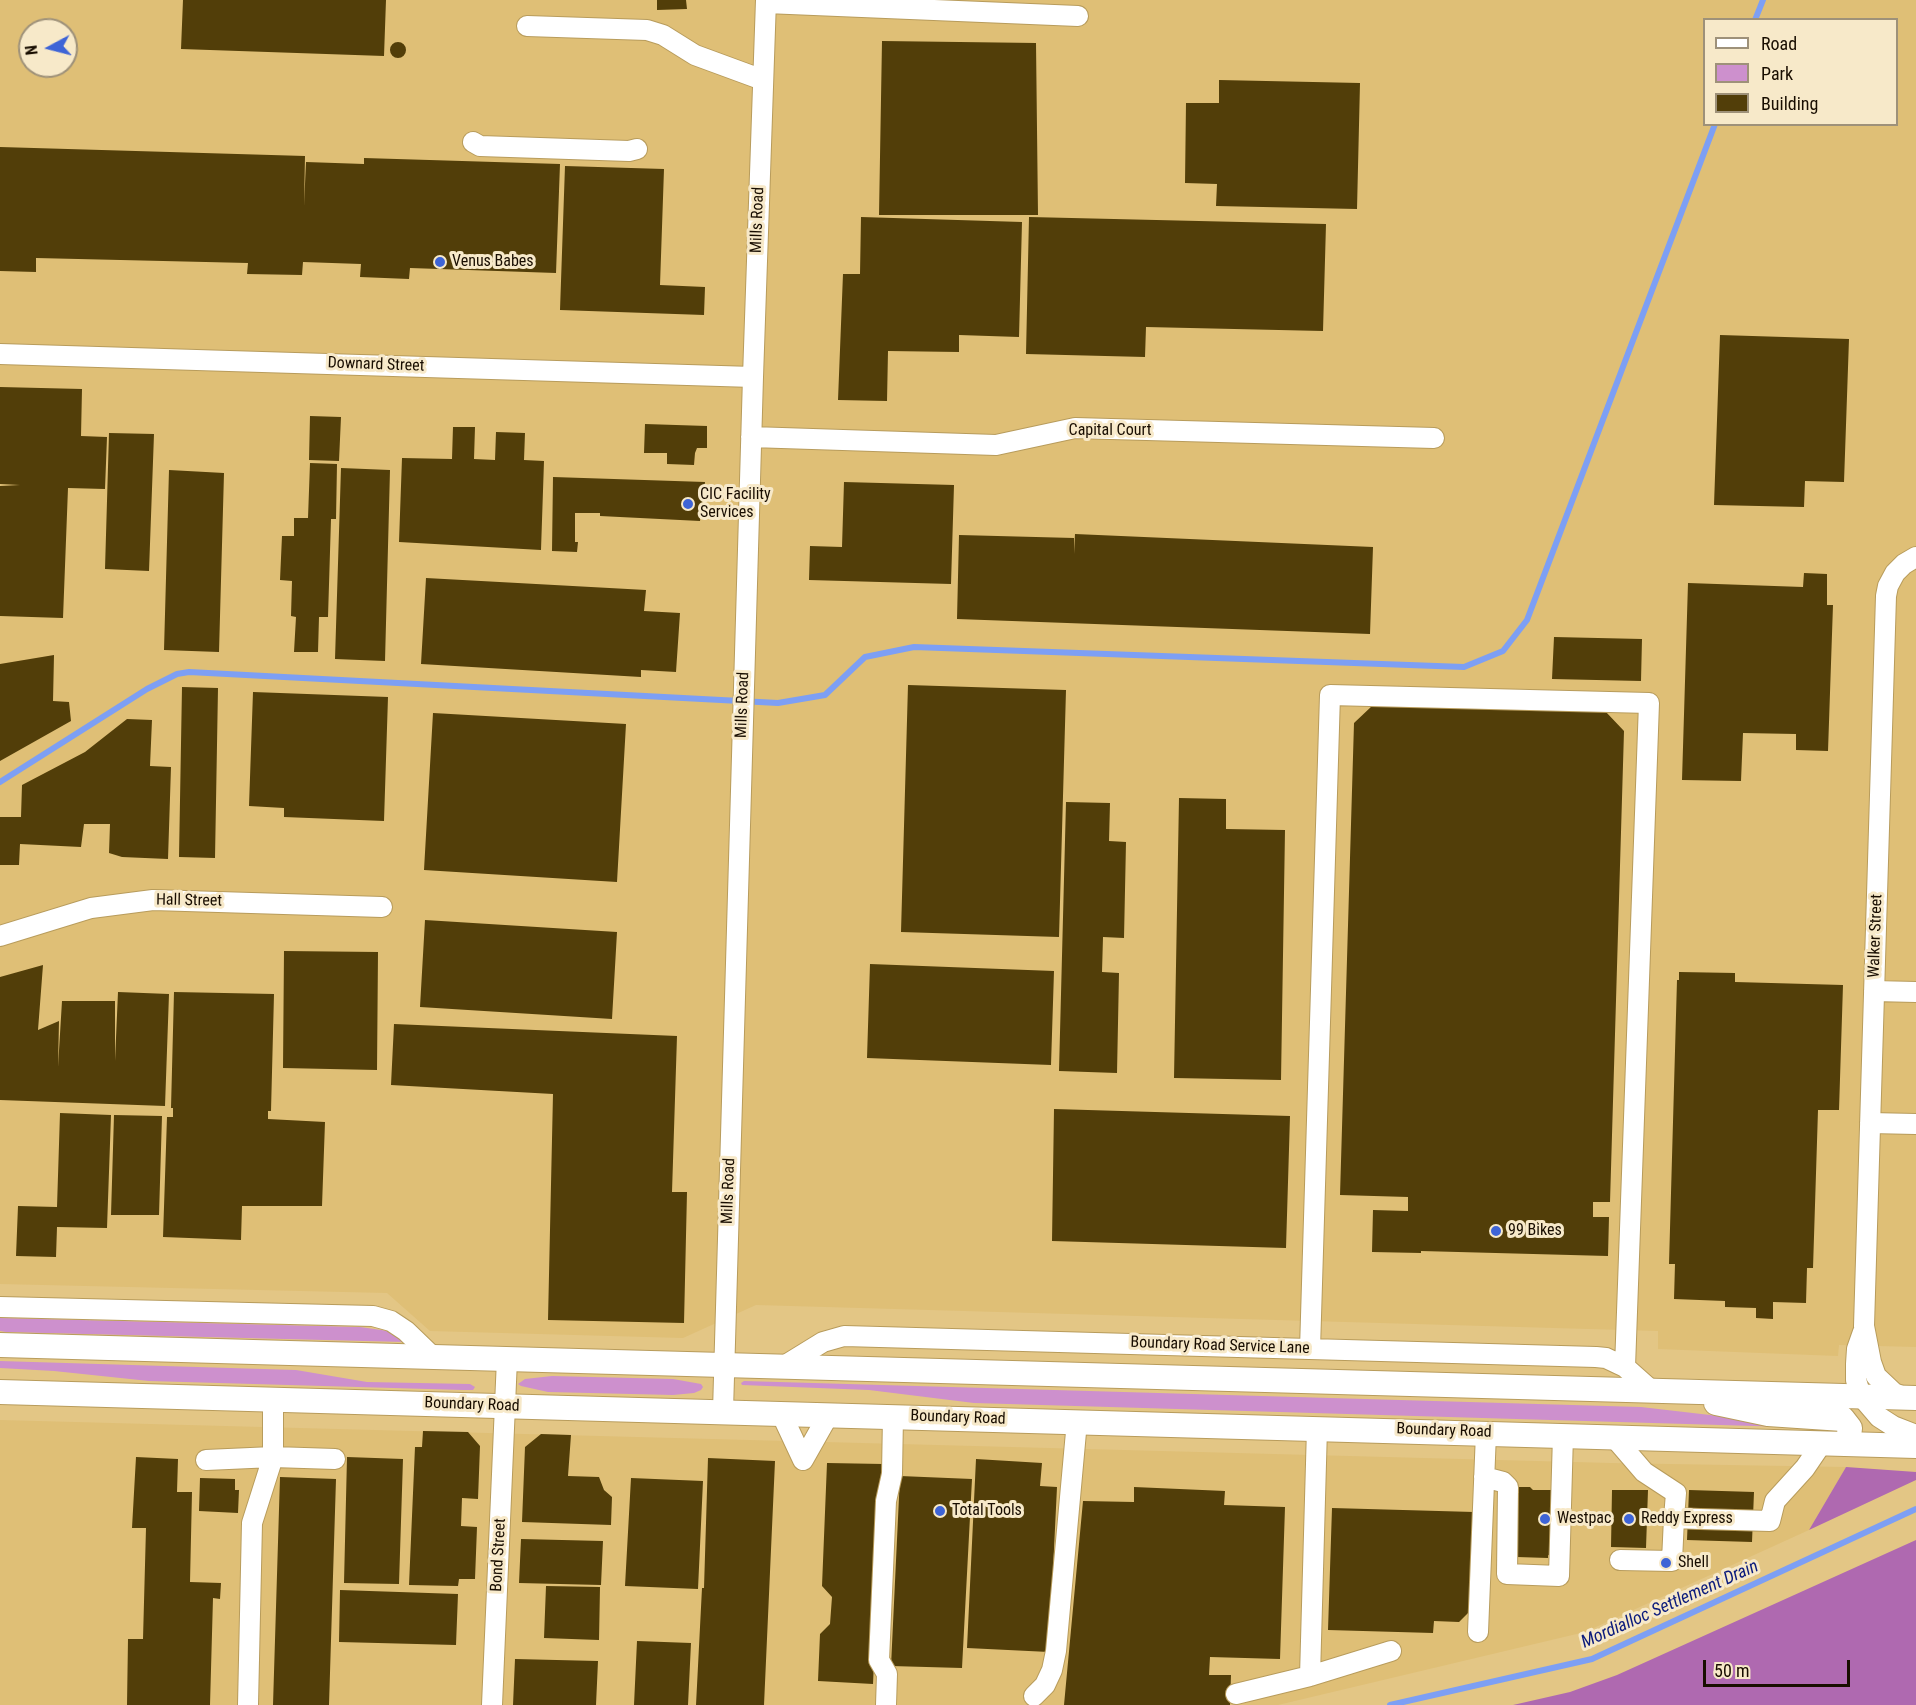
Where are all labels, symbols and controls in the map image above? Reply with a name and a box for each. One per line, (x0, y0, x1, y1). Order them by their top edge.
north arrow (18, 18, 78, 78)
legend (1703, 18, 1898, 126)
text: Road (1761, 33, 1797, 54)
text: N (22, 44, 42, 56)
text: Park (1761, 63, 1793, 84)
text: Building (1761, 93, 1818, 114)
street label: Mills Road (747, 187, 769, 253)
place label: Venus Babes (452, 252, 534, 272)
marker: Venus Babes (433, 255, 447, 269)
street label: Downard Street (327, 354, 425, 376)
street label: Capital Court (1069, 421, 1151, 441)
place label: CIC Facility Services (700, 485, 771, 523)
marker: CIC Facility Services (681, 497, 695, 511)
street label: Mills Road (732, 672, 754, 738)
street label: Hall Street (156, 891, 222, 911)
street label: Walker Street (1865, 894, 1887, 978)
street label: Mills Road (718, 1158, 740, 1224)
place label: 99 Bikes (1508, 1221, 1562, 1241)
marker: 99 Bikes (1489, 1224, 1503, 1238)
street label: Boundary Road Service Lane (1130, 1333, 1310, 1359)
street label: Boundary Road (424, 1394, 520, 1416)
street label: Boundary Road (910, 1407, 1006, 1429)
street label: Boundary Road (1396, 1420, 1492, 1442)
place label: Total Tools (952, 1501, 1022, 1521)
marker: Total Tools (933, 1504, 947, 1518)
place label: Westpac (1557, 1509, 1611, 1529)
place label: Reddy Express (1641, 1509, 1733, 1529)
marker: Westpac (1538, 1512, 1552, 1526)
marker: Reddy Express (1622, 1512, 1636, 1526)
street label: Bond Street (487, 1518, 511, 1592)
place label: Shell (1678, 1553, 1709, 1573)
water label: Mordialloc Settlement Drain (1578, 1556, 1762, 1654)
marker: Shell (1659, 1556, 1673, 1570)
scale bar (1706, 1648, 1853, 1686)
text: 50 m (1714, 1660, 1749, 1681)

